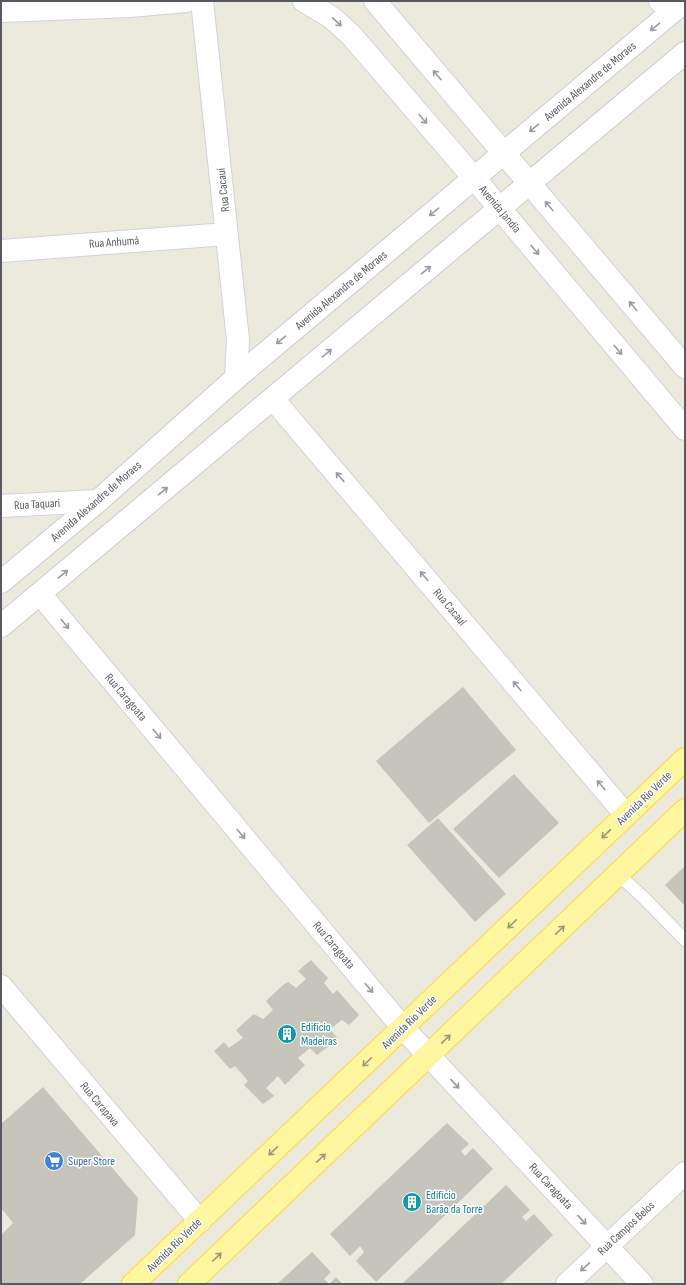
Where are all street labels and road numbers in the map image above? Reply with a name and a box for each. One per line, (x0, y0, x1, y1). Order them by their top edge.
street label: Avenida Alexandre de Moraes (540, 39, 639, 125)
street label: Rua Cacauí (214, 167, 233, 213)
street label: Avenida Jandia (475, 182, 524, 236)
street label: Rua Anhumá (89, 233, 140, 252)
street label: Avenida Alexandre de Moraes (291, 248, 390, 334)
street label: Avenida Alexandre de Moraes (47, 458, 145, 546)
street label: Rua Taquari (14, 496, 60, 513)
street label: Rua Cacauí (430, 586, 470, 630)
street label: Rua Caragoata (101, 670, 150, 725)
street label: Avenida Rio Verde (613, 768, 675, 829)
street label: Rua Caragoata (309, 918, 358, 973)
street label: Avenida Rio Verde (378, 992, 440, 1053)
street label: Rua Carapava (77, 1079, 123, 1130)
street label: Rua Caragoata (525, 1160, 576, 1213)
street label: Rua Campos Belos (595, 1198, 658, 1259)
street label: Avenida Rio Verde (143, 1215, 205, 1276)

